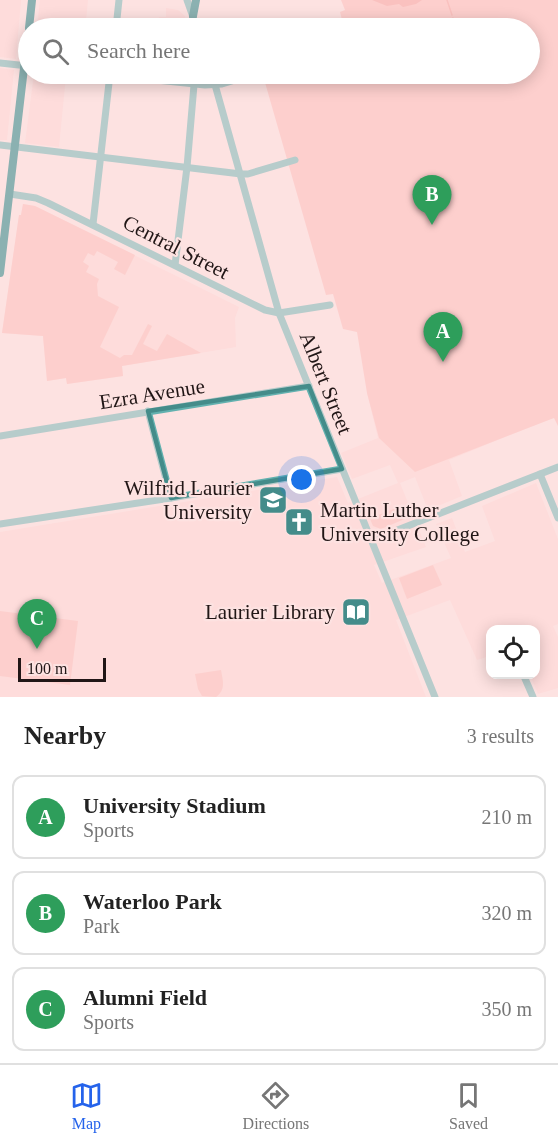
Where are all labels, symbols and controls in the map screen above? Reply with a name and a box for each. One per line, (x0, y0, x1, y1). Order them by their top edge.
search box (18, 18, 540, 84)
icon: search (39, 35, 72, 68)
text: Search here (87, 38, 190, 63)
pin: B (412, 176, 452, 225)
street label: Central Street (119, 210, 233, 284)
pin: A (424, 312, 462, 362)
street label: Albert Street (295, 328, 357, 438)
street label: Ezra Avenue (98, 374, 206, 414)
your location (287, 465, 316, 494)
place label: Wilfrid Laurier University (124, 476, 252, 524)
school or university icon: Wilfrid Laurier University (257, 484, 289, 516)
place label: Martin Luther University College (320, 498, 479, 546)
church icon: Martin Luther University College (283, 506, 315, 538)
library icon: Laurier Library (340, 596, 372, 628)
pin: C (18, 600, 57, 649)
place label: Laurier Library (205, 600, 335, 624)
map controls (486, 625, 540, 679)
button: locate (486, 625, 540, 679)
scale bar (18, 655, 106, 682)
text: 100 m (27, 660, 67, 677)
text: Nearby (24, 721, 106, 750)
text: 3 results (467, 725, 534, 747)
text: University Stadium (83, 793, 266, 818)
text: A (38, 806, 53, 828)
text: 210 m (481, 806, 532, 828)
text: Sports (83, 819, 134, 841)
text: Waterloo Park (83, 889, 222, 914)
text: B (39, 902, 52, 924)
text: 320 m (481, 902, 532, 924)
text: Park (83, 915, 120, 937)
text: Alumni Field (83, 985, 207, 1010)
text: C (38, 998, 53, 1020)
text: 350 m (481, 998, 532, 1020)
text: Sports (83, 1011, 134, 1033)
tab: Map (70, 1079, 103, 1133)
tab: Directions (243, 1079, 309, 1133)
tab: Saved (449, 1079, 488, 1133)

